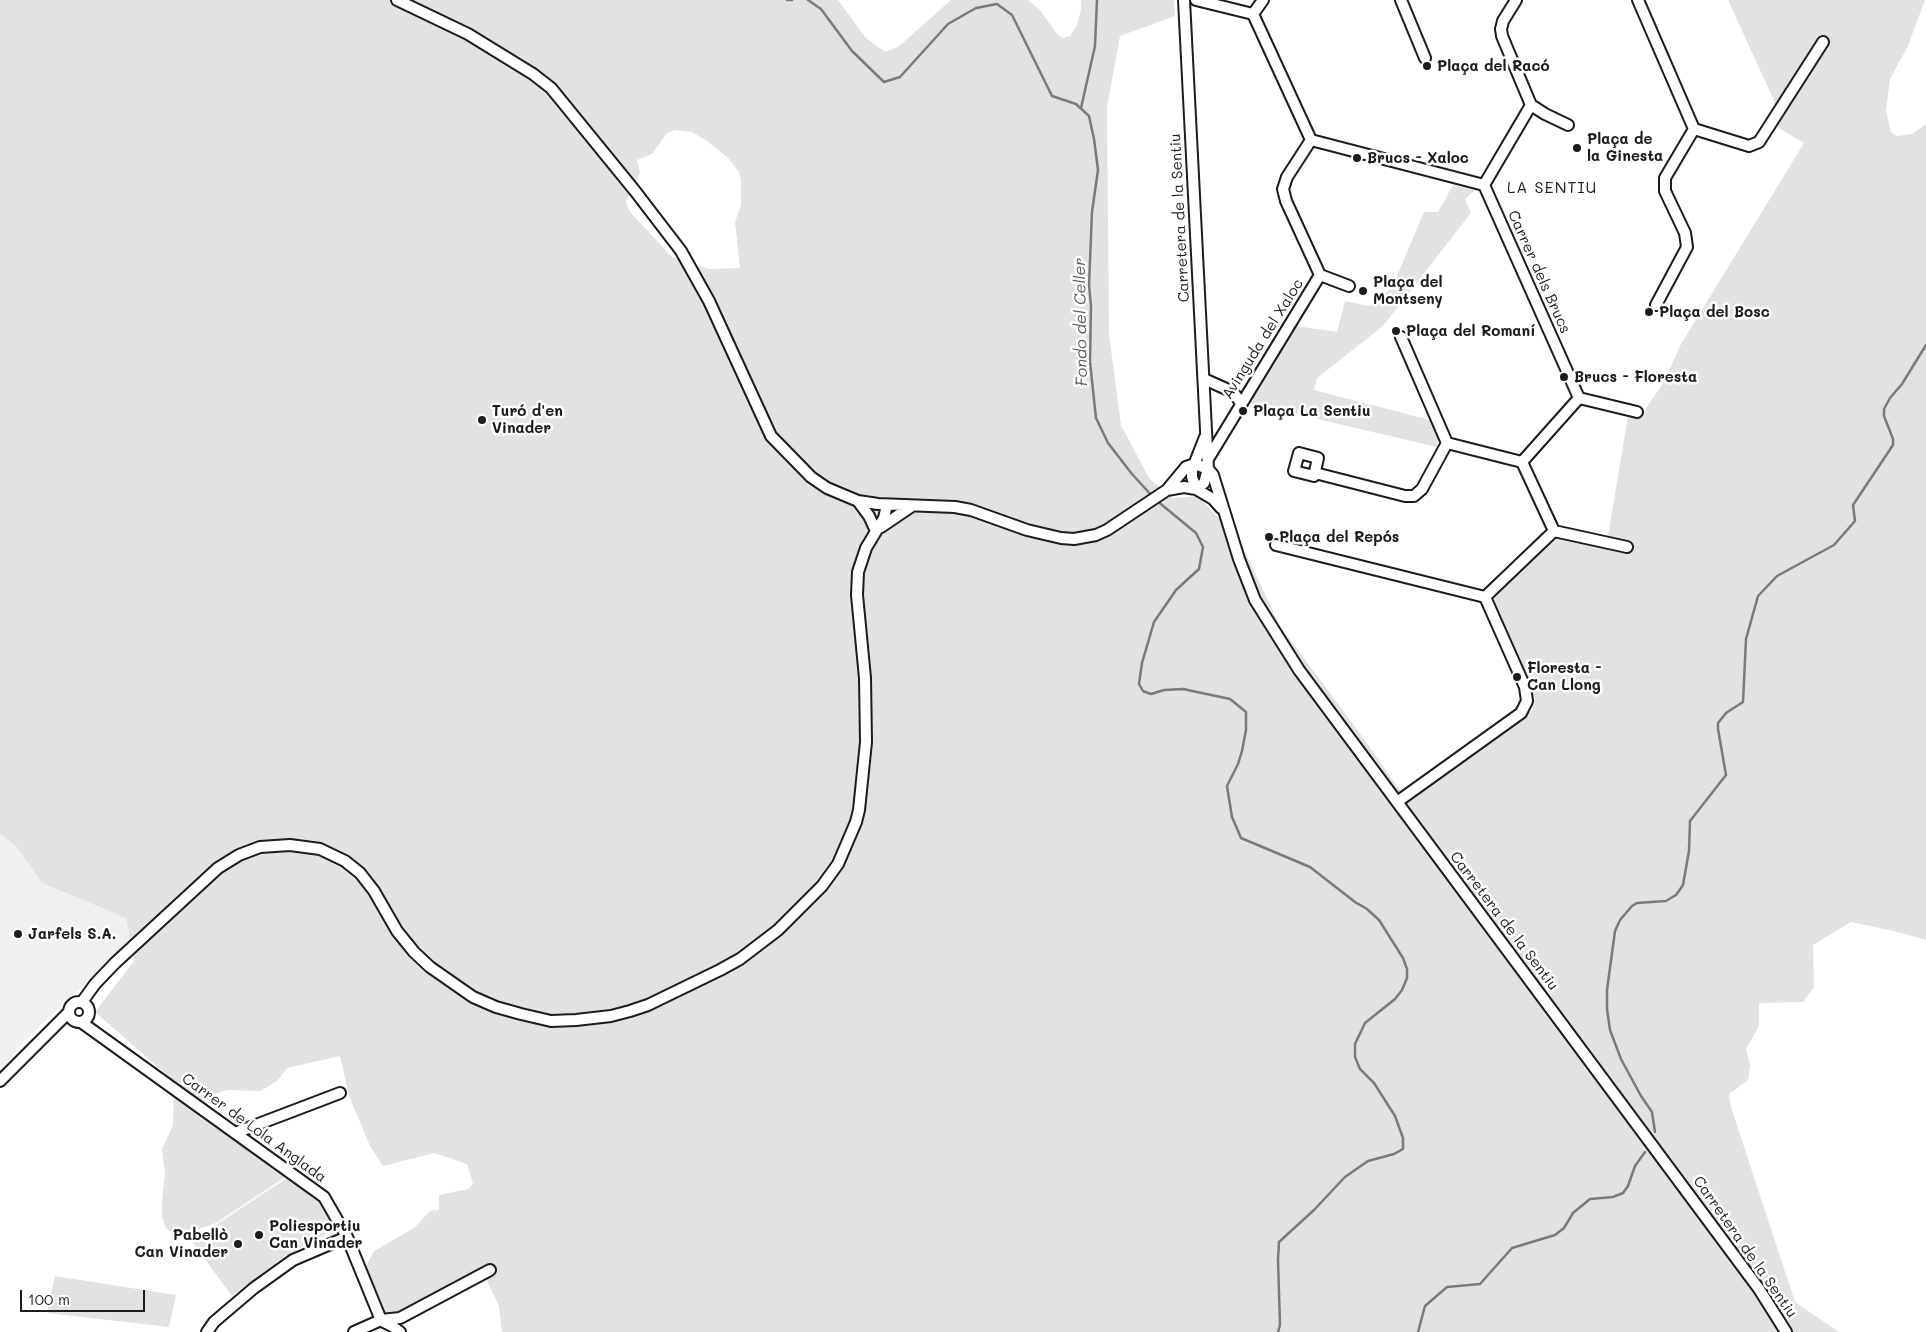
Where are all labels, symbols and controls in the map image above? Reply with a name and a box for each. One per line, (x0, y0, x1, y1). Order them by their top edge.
place label: Plaça del Racó (1437, 57, 1550, 75)
marker: Plaça del Racó (1421, 60, 1433, 72)
place label: Plaça de la Ginesta (1587, 130, 1663, 165)
street label: Carretera de la Sentiu (1167, 133, 1193, 303)
marker: Plaça de la Ginesta (1571, 142, 1583, 154)
place label: Brucs - Xaloc (1367, 149, 1469, 167)
marker: Brucs - Xaloc (1351, 152, 1363, 164)
district label: LA SENTIU (1506, 178, 1598, 198)
street label: Carrer dels Brucs (1504, 208, 1574, 336)
water label: Fondo del Celler (1070, 258, 1092, 386)
place label: Plaça del Montseny (1373, 273, 1443, 308)
street label: Avinguda del Xaloc (1219, 276, 1307, 402)
marker: Plaça del Montseny (1357, 285, 1369, 297)
place label: Plaça del Bosc (1659, 303, 1770, 321)
marker: Plaça del Bosc (1643, 306, 1655, 318)
place label: Plaça del Romaní (1406, 322, 1535, 340)
marker: Plaça del Romaní (1390, 325, 1402, 337)
place label: Brucs - Floresta (1574, 368, 1697, 386)
marker: Brucs - Floresta (1558, 371, 1570, 383)
place label: Turó d'en Vinader (492, 402, 563, 437)
place label: Plaça La Sentiu (1253, 402, 1371, 420)
marker: Plaça La Sentiu (1237, 405, 1249, 417)
marker: Turó d'en Vinader (476, 414, 488, 426)
place label: Plaça del Repós (1279, 528, 1399, 546)
marker: Plaça del Repós (1263, 531, 1275, 543)
place label: Floresta - Can Llong (1527, 659, 1602, 694)
marker: Floresta - Can Llong (1511, 671, 1523, 683)
street label: Carretera de la Sentiu (1446, 848, 1562, 994)
place label: Jarfels S.A. (28, 925, 116, 943)
marker: Jarfels S.A. (12, 928, 24, 940)
street label: Carrer de Lola Anglada (178, 1069, 330, 1187)
street label: Carretera de la Sentiu (1689, 1173, 1801, 1321)
place label: Poliesportiu Can Vinader (269, 1217, 362, 1252)
place label: Pabellò Can Vinader (135, 1226, 228, 1261)
marker: Poliesportiu Can Vinader (253, 1229, 265, 1241)
marker: Pabellò Can Vinader (232, 1238, 244, 1250)
scale bar (22, 1280, 148, 1312)
text: 100 m (28, 1289, 70, 1309)

